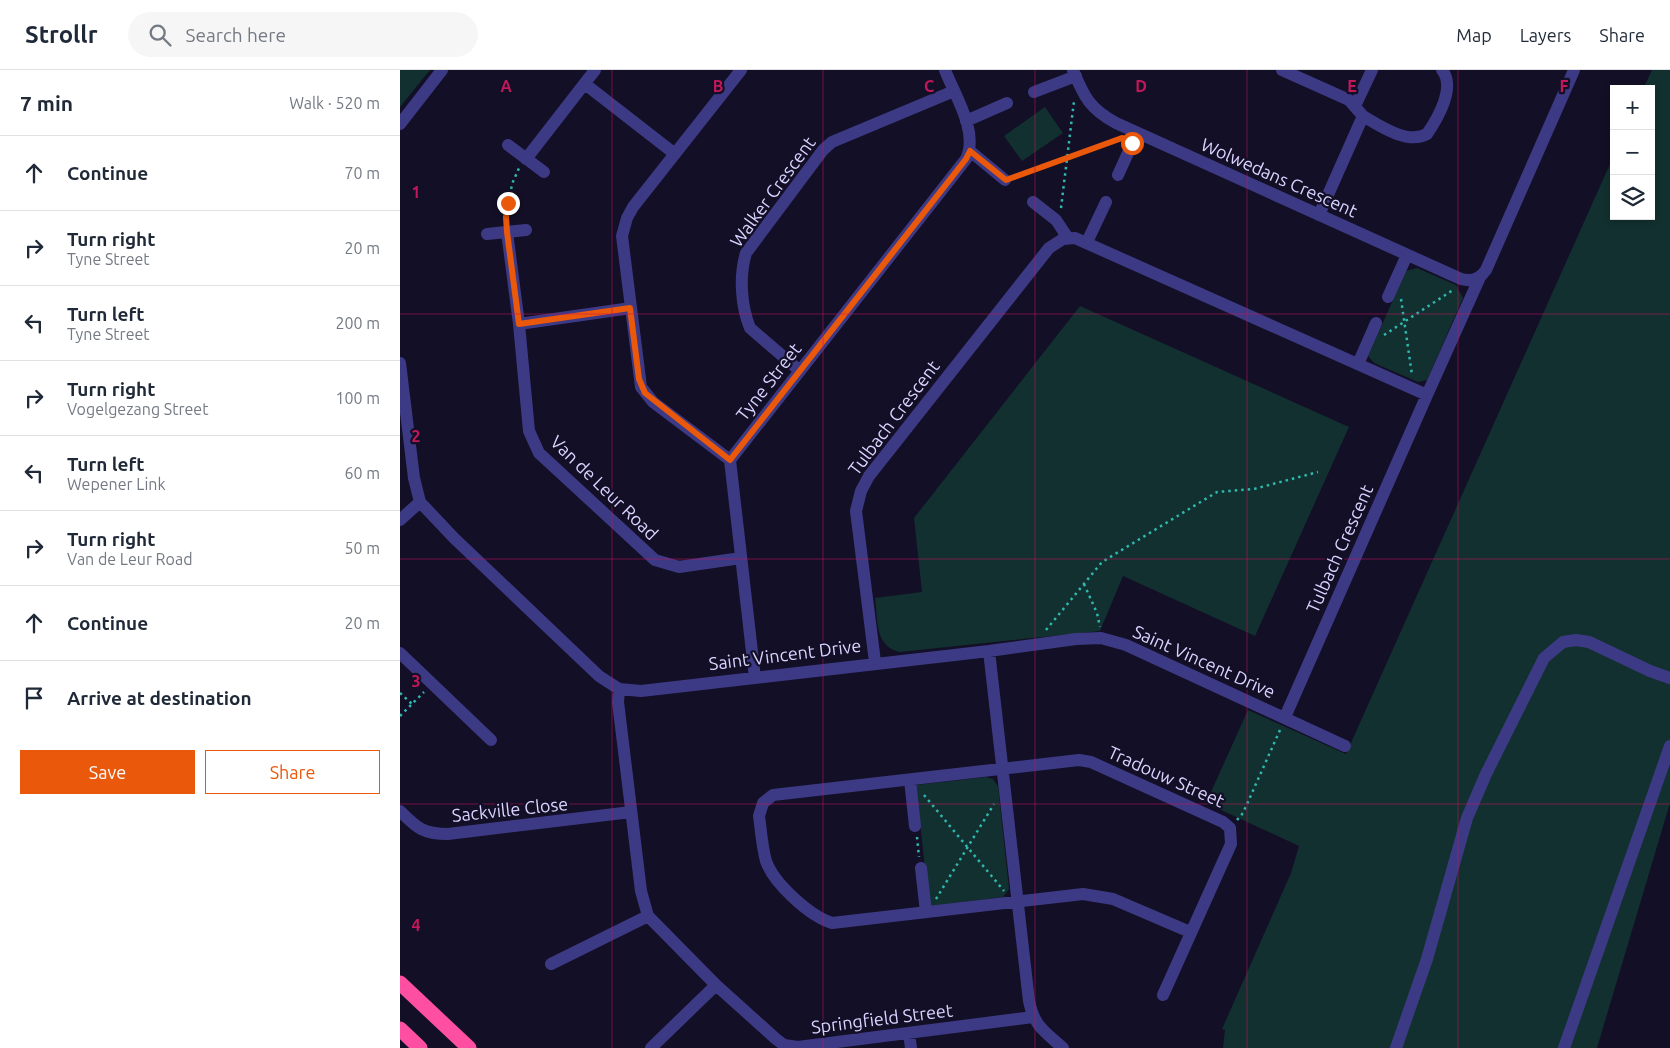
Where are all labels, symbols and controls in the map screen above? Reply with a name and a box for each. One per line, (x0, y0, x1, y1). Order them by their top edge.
search box (128, 12, 478, 57)
text: Strollr (25, 21, 98, 48)
icon: search (146, 21, 174, 49)
text: Search here (186, 24, 286, 46)
text: Map (1456, 25, 1492, 45)
text: Layers (1520, 25, 1571, 45)
text: Share (1599, 25, 1645, 45)
text: A (500, 77, 512, 95)
text: B (713, 77, 723, 95)
text: C (924, 77, 934, 95)
text: D (1135, 77, 1147, 95)
text: E (1347, 77, 1357, 95)
text: F (1560, 77, 1569, 95)
map controls (1610, 85, 1655, 220)
button: + (1610, 85, 1655, 130)
text: 7 min (20, 91, 73, 115)
text: Walk · 520 m (289, 94, 380, 112)
button: − (1610, 130, 1655, 175)
street label: Walker Crescent (726, 132, 819, 250)
route start (1121, 132, 1144, 155)
street label: Wolwedans Crescent (1198, 134, 1361, 221)
icon: ahead (20, 159, 48, 187)
text: Continue (67, 162, 148, 184)
text: 70 m (344, 164, 380, 182)
button: layers (1610, 175, 1655, 220)
text: 1 (411, 183, 421, 201)
route end (497, 192, 520, 215)
text: Turn right (67, 228, 155, 250)
icon: right (20, 234, 48, 262)
text: 20 m (344, 239, 380, 257)
text: Tyne Street (67, 250, 150, 268)
text: Turn left (67, 303, 145, 325)
icon: left (20, 309, 48, 337)
text: 200 m (335, 314, 380, 332)
text: Tyne Street (67, 325, 150, 343)
street label: Tyne Street (732, 339, 805, 424)
street label: Tulbach Crescent (844, 356, 943, 479)
text: Turn right (67, 378, 155, 400)
icon: right (20, 384, 48, 412)
text: 100 m (335, 389, 380, 407)
text: Vogelgezang Street (67, 400, 208, 418)
text: 2 (411, 427, 421, 445)
street label: Van de Leur Road (547, 431, 662, 544)
text: Turn left (67, 453, 145, 475)
icon: left (20, 459, 48, 487)
text: 60 m (344, 464, 380, 482)
text: Wepener Link (67, 475, 166, 493)
street label: Tulbach Crescent (1302, 481, 1376, 616)
text: Turn right (67, 528, 155, 550)
icon: right (20, 534, 48, 562)
text: 50 m (344, 539, 380, 557)
text: Van de Leur Road (67, 550, 193, 568)
icon: ahead (20, 609, 48, 637)
text: Continue (67, 612, 148, 634)
text: 20 m (344, 614, 380, 632)
street label: Saint Vincent Drive (1130, 621, 1279, 701)
street label: Saint Vincent Drive (707, 635, 862, 673)
text: 3 (411, 672, 421, 690)
icon: arrive (20, 684, 48, 712)
text: Arrive at destination (67, 687, 252, 709)
street label: Tradouw Street (1105, 742, 1228, 811)
button: Save (20, 750, 195, 794)
button: Share (205, 750, 380, 794)
street label: Sackville Close (451, 793, 569, 825)
text: 4 (411, 916, 421, 934)
street label: Springfield Street (810, 999, 954, 1037)

